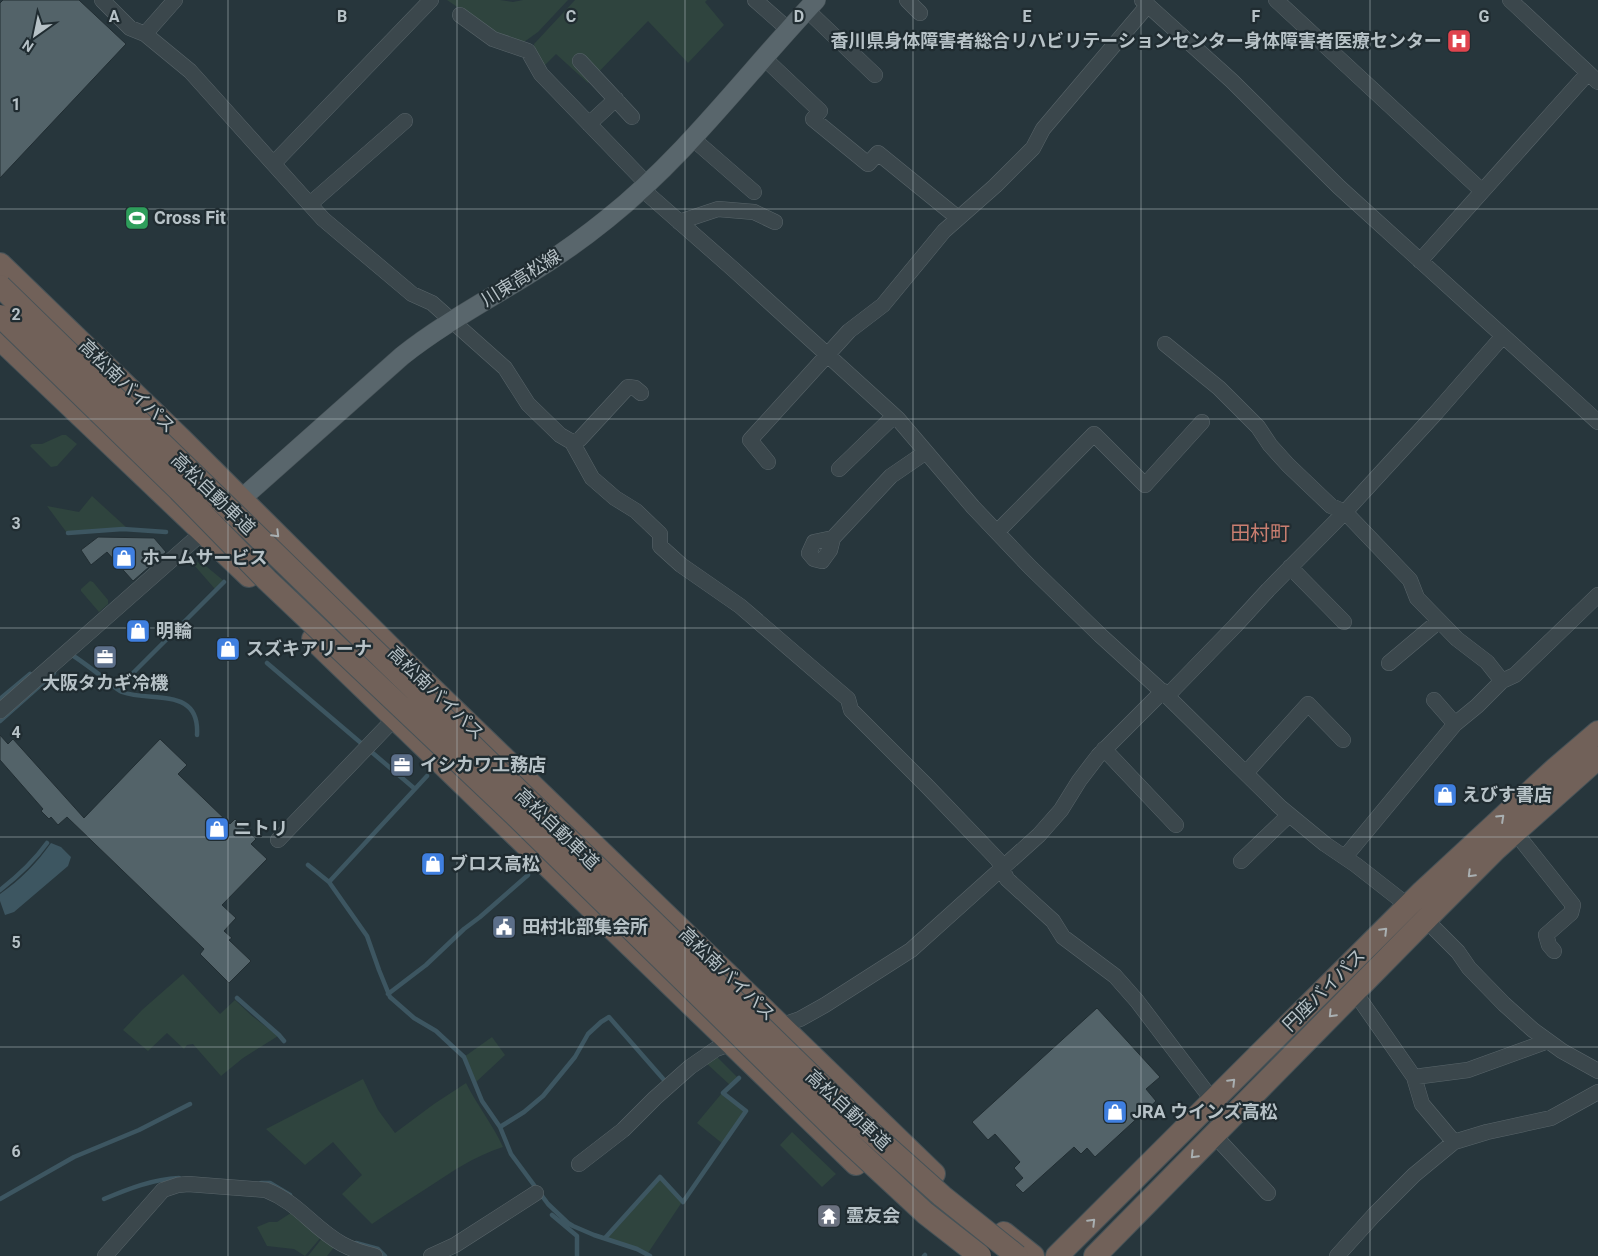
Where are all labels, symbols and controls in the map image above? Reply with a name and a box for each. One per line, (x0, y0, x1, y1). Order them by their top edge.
text: A (109, 7, 120, 26)
text: B (337, 7, 347, 26)
text: C (566, 7, 576, 26)
text: D (794, 7, 804, 26)
text: E (1023, 7, 1032, 26)
text: F (1252, 7, 1261, 26)
text: G (1479, 7, 1490, 26)
north arrow (10, 10, 60, 60)
hospital icon: 香川県身体障害者総合リハビリテーションセンター身体障害者医療センター (1446, 28, 1472, 54)
place label: 香川県身体障害者総合リハビリテーションセンター身体障害者医療センター (830, 30, 1442, 51)
text: N (19, 36, 36, 55)
text: 1 (11, 95, 21, 114)
sports icon: Cross Fit (124, 205, 150, 231)
place label: Cross Fit (154, 207, 226, 228)
street label: 川東高松線 (477, 245, 564, 310)
text: 2 (11, 305, 21, 324)
street label: 高松南バイパス (75, 334, 180, 437)
street label: 高松自動車道 (167, 449, 259, 539)
text: 3 (11, 514, 21, 533)
district label: 田村町 (1230, 521, 1290, 545)
one-way arrow (270, 528, 279, 537)
shop icon: ホームサービス (111, 545, 137, 571)
place label: ホームサービス (142, 547, 267, 568)
shop icon: 明輪 (125, 618, 151, 644)
place label: 明輪 (156, 620, 192, 641)
shop icon: スズキアリーナ (215, 636, 241, 662)
place label: スズキアリーナ (246, 638, 372, 659)
street label: 高松南バイパス (384, 641, 489, 744)
office icon: 大阪タカギ冷機 (92, 644, 118, 670)
place label: 大阪タカギ冷機 (42, 672, 169, 693)
text: 4 (11, 723, 21, 742)
office icon: イシカワ工務店 (389, 752, 415, 778)
place label: イシカワ工務店 (420, 754, 546, 775)
shop icon: えびす書店 (1432, 782, 1458, 808)
street label: 高松自動車道 (511, 784, 603, 874)
place label: えびす書店 (1462, 784, 1552, 805)
one-way arrow (1496, 815, 1505, 824)
shop icon: ニトリ (204, 816, 230, 842)
place label: ニトリ (234, 818, 288, 839)
shop icon: ブロス高松 (420, 851, 446, 877)
place label: ブロス高松 (450, 853, 540, 874)
one-way arrow (1468, 868, 1477, 877)
public building icon: 田村北部集会所 (491, 914, 517, 940)
place label: 田村北部集会所 (522, 916, 648, 937)
street label: 高松南バイパス (675, 922, 780, 1025)
one-way arrow (1378, 927, 1387, 936)
text: 5 (11, 933, 21, 952)
street label: 円座バイパス (1278, 944, 1369, 1035)
one-way arrow (1329, 1008, 1338, 1017)
street label: 高松自動車道 (802, 1065, 895, 1154)
one-way arrow (1226, 1079, 1235, 1088)
shop icon: JRA ウインズ高松 (1102, 1099, 1128, 1125)
place label: JRA ウインズ高松 (1132, 1101, 1278, 1122)
text: 6 (11, 1142, 21, 1161)
one-way arrow (1191, 1149, 1200, 1158)
temple icon: 霊友会 (816, 1203, 842, 1229)
place label: 霊友会 (846, 1205, 900, 1226)
one-way arrow (1086, 1218, 1095, 1227)

